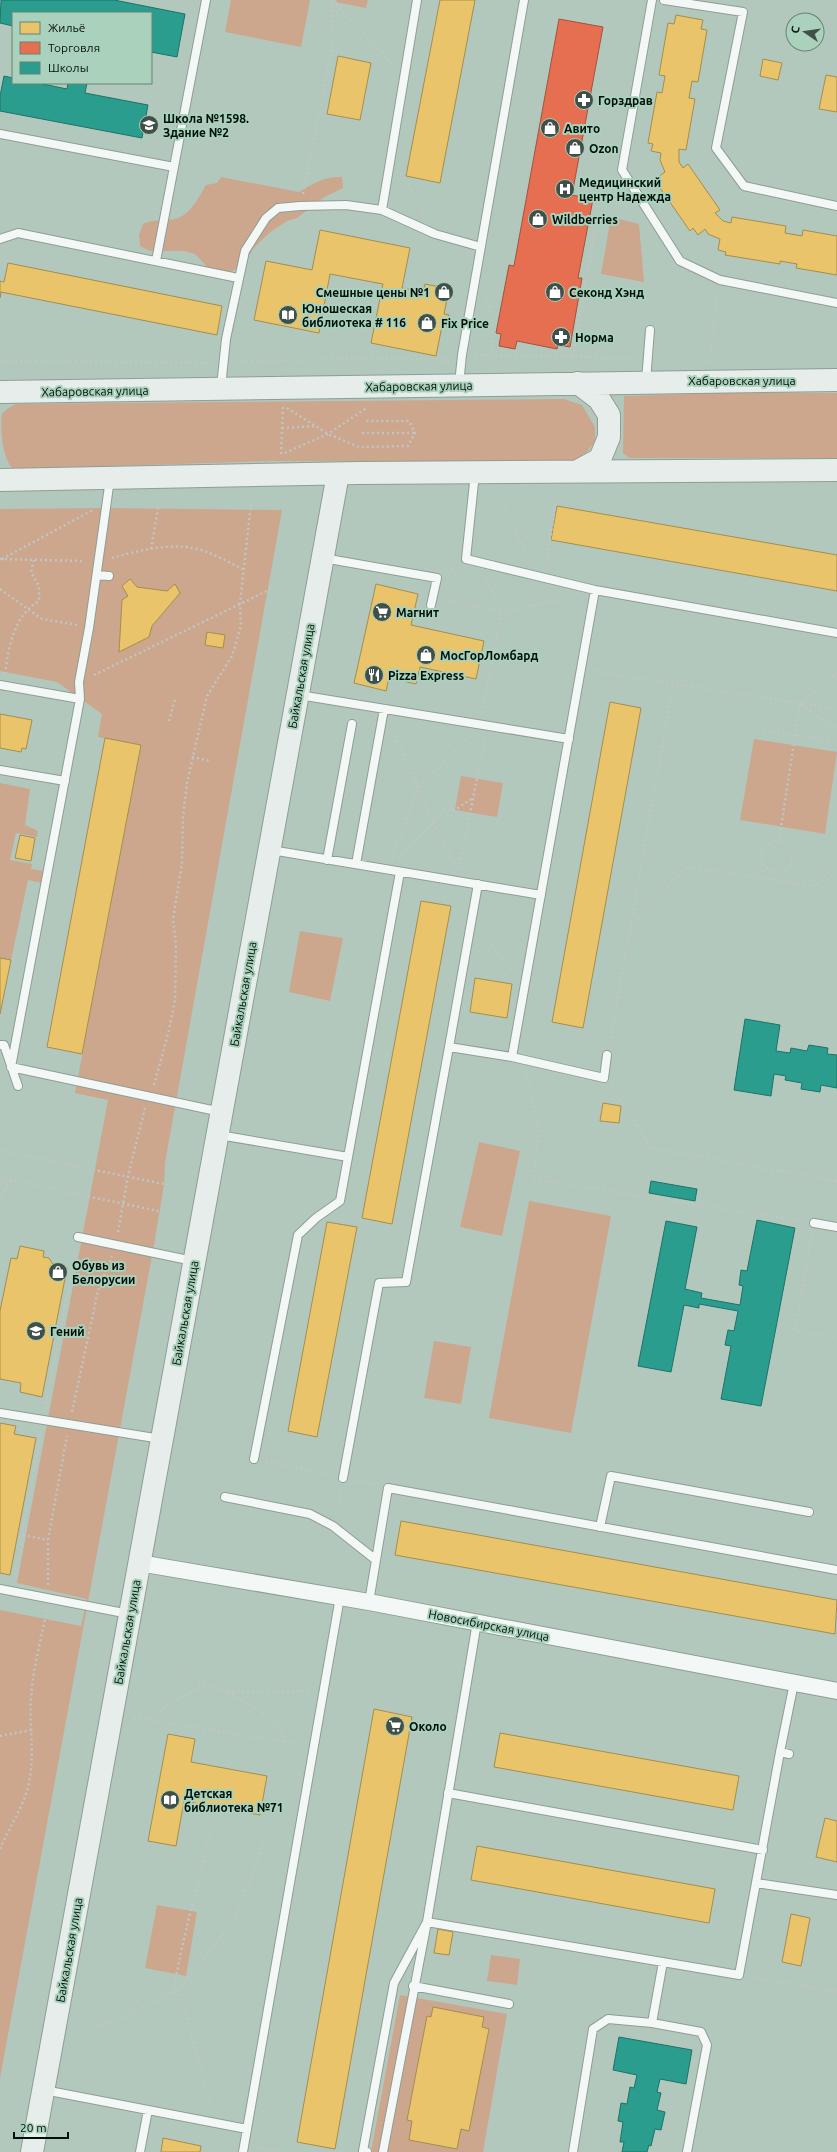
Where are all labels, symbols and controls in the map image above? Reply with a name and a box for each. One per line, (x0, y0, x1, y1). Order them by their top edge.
legend (12, 12, 152, 84)
north arrow (785, 12, 825, 52)
text: Жильё (48, 21, 85, 34)
text: С (789, 25, 802, 35)
text: Торговля (48, 41, 100, 54)
text: Школы (48, 61, 89, 74)
pharmacy icon: Горздрав (573, 89, 595, 111)
place label: Горздрав (598, 94, 653, 107)
place label: Школа №1598. Здание №2 (163, 112, 249, 139)
school or university icon: Школа №1598. Здание №2 (138, 114, 160, 136)
shop icon: Авито (539, 117, 561, 139)
place label: Авито (564, 122, 600, 135)
shop icon: Ozon (564, 137, 586, 159)
place label: Ozon (589, 142, 618, 155)
place label: Медицинский центр Надежда (579, 176, 671, 203)
hospital icon: Медицинский центр Надежда (554, 178, 576, 200)
shop icon: Wildberries (527, 208, 549, 230)
place label: Wildberries (552, 213, 618, 226)
shop icon: Смешные цены №1 (433, 281, 455, 303)
shop icon: Секонд Хэнд (544, 281, 566, 303)
place label: Смешные цены №1 (316, 286, 430, 299)
place label: Секонд Хэнд (569, 286, 644, 299)
place label: Юношеская библиотека # 116 (302, 302, 406, 329)
library icon: Юношеская библиотека # 116 (277, 304, 299, 326)
shop icon: Fix Price (416, 312, 438, 334)
place label: Fix Price (441, 317, 489, 330)
pharmacy icon: Норма (550, 326, 572, 348)
place label: Норма (575, 331, 614, 344)
street label: Хабаровская улица (688, 374, 796, 387)
street label: Хабаровская улица (365, 379, 473, 393)
street label: Хабаровская улица (41, 384, 149, 398)
supermarket icon: Магнит (371, 601, 393, 623)
place label: Магнит (396, 606, 439, 619)
street label: Байкальская улица (285, 623, 317, 729)
shop icon: МосГорЛомбард (415, 644, 437, 666)
place label: МосГорЛомбард (440, 649, 538, 662)
restaurant icon: Pizza Express (363, 664, 385, 686)
place label: Pizza Express (388, 669, 464, 682)
street label: Байкальская улица (227, 941, 259, 1047)
place label: Обувь из Белорусии (72, 1259, 135, 1286)
street label: Байкальская улица (169, 1260, 201, 1366)
shop icon: Обувь из Белорусии (47, 1261, 69, 1283)
school or university icon: Гений (25, 1320, 47, 1342)
place label: Гений (50, 1325, 85, 1338)
street label: Байкальская улица (111, 1579, 143, 1685)
street label: Новосибирская улица (427, 1607, 551, 1643)
supermarket icon: Около (384, 1715, 406, 1737)
place label: Около (409, 1720, 447, 1733)
place label: Детская библиотека №71 (184, 1787, 284, 1814)
library icon: Детская библиотека №71 (159, 1789, 181, 1811)
street label: Байкальская улица (53, 1897, 85, 2003)
scale bar (14, 2114, 68, 2140)
text: 20 m (20, 2121, 47, 2134)

